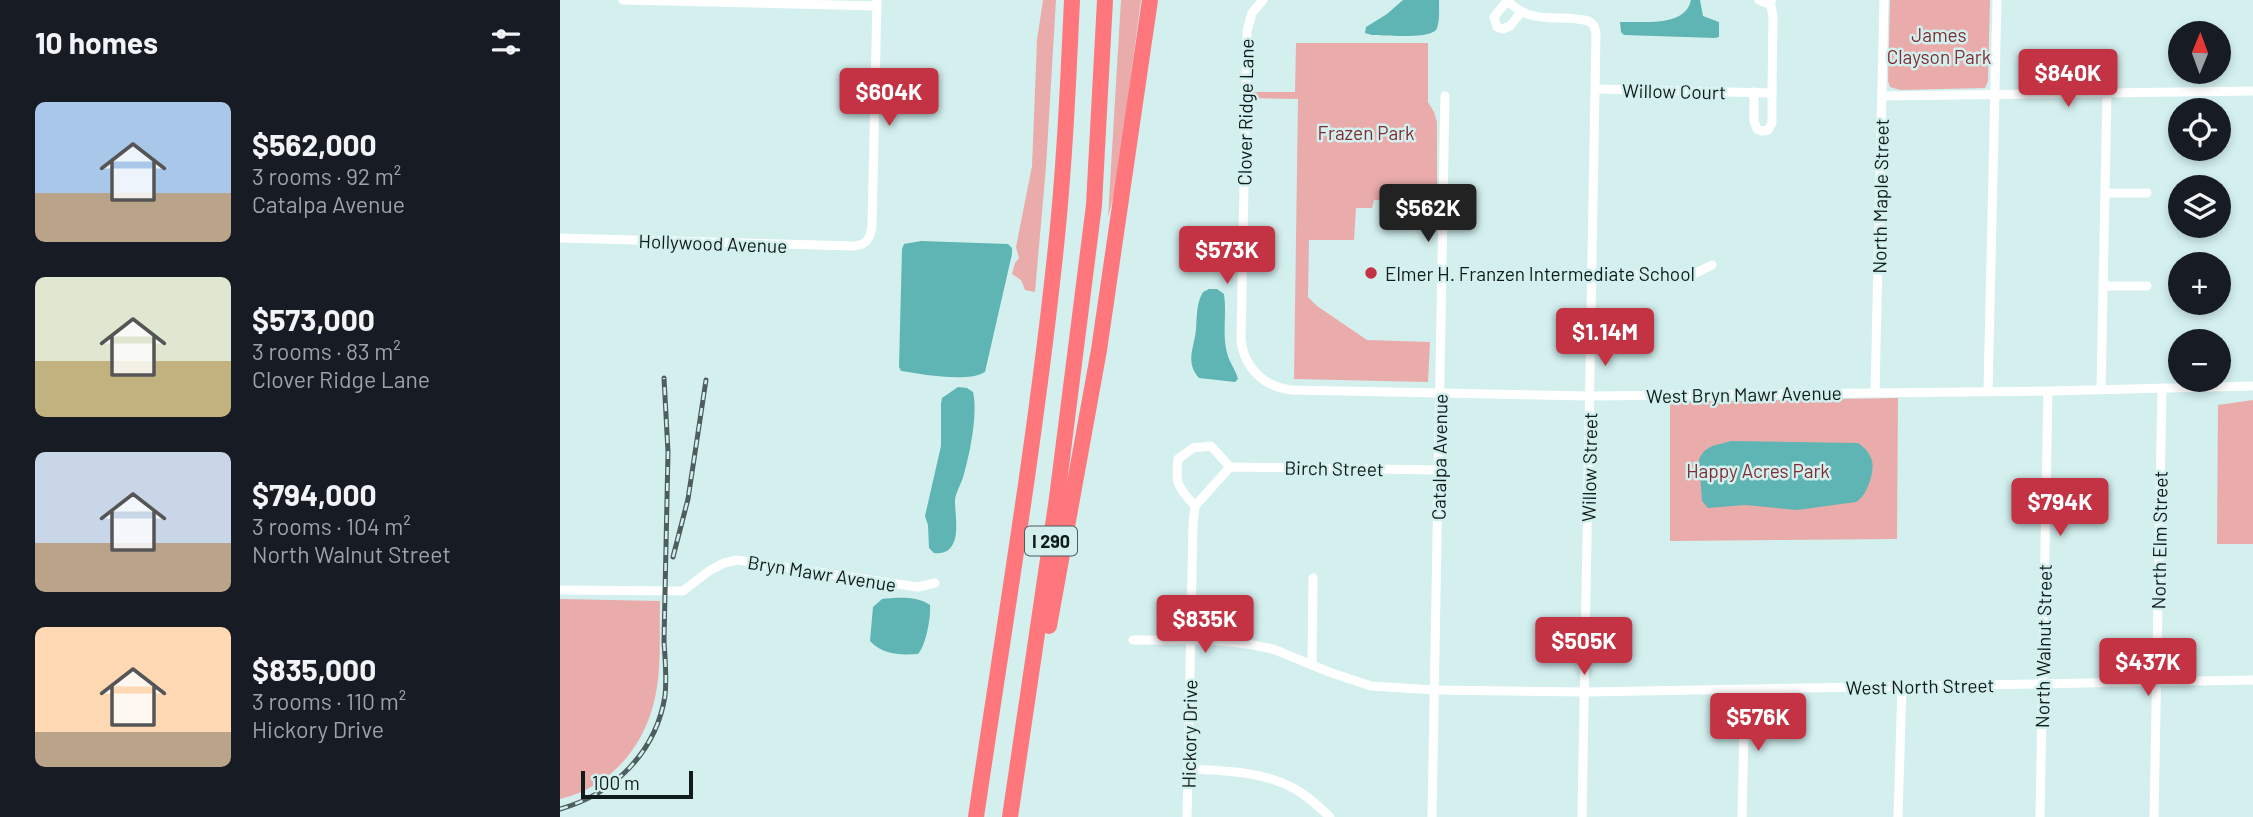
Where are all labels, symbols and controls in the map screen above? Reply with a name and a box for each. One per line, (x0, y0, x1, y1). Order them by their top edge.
north arrow (2168, 21, 2231, 84)
map controls (2168, 21, 2231, 392)
icon: filters (487, 23, 525, 61)
park label: James Clayson Park (1887, 23, 1991, 68)
text: 10 homes (35, 24, 158, 60)
street label: Clover Ridge Lane (1232, 38, 1258, 186)
pin: $840K (2019, 50, 2117, 109)
text: $840K (2034, 58, 2102, 86)
pin: $604K (840, 68, 938, 128)
text: $604K (856, 77, 922, 105)
street label: Willow Court (1622, 79, 1726, 103)
button: locate (2168, 98, 2231, 161)
street label: North Maple Street (1867, 118, 1893, 274)
park label: Frazen Park (1317, 121, 1415, 144)
text: $562,000 (252, 126, 377, 162)
icon: home (91, 130, 175, 214)
text: 3 rooms · 92 m² (252, 162, 401, 190)
button: layers (2168, 175, 2231, 238)
pin: $562K (1379, 184, 1477, 244)
text: Catalpa Avenue (252, 190, 405, 218)
text: $562K (1395, 193, 1461, 221)
pin: $573K (1178, 226, 1276, 286)
street label: Hollywood Avenue (638, 229, 788, 257)
text: $573K (1195, 235, 1259, 263)
button: + (2168, 252, 2231, 315)
place label: Elmer H. Franzen Intermediate School (1385, 262, 1695, 285)
marker: Elmer H. Franzen Intermediate School (1363, 265, 1379, 281)
text: $573,000 (252, 301, 375, 337)
icon: home (91, 305, 175, 389)
pin: $1.14M (1548, 308, 1662, 368)
text: $1.14M (1572, 317, 1638, 345)
button: − (2168, 329, 2231, 392)
text: 3 rooms · 83 m² (252, 337, 401, 365)
text: Clover Ridge Lane (252, 365, 430, 393)
street label: West Bryn Mawr Avenue (1646, 381, 1842, 407)
street label: Catalpa Avenue (1426, 394, 1452, 520)
street label: Willow Street (1577, 412, 1601, 522)
street label: Birch Street (1284, 456, 1384, 480)
park label: Happy Acres Park (1686, 459, 1830, 482)
street label: North Elm Street (2146, 471, 2172, 609)
text: $794,000 (252, 476, 377, 512)
pin: $794K (2011, 478, 2109, 538)
icon: home (91, 480, 175, 564)
text: $794K (2027, 487, 2093, 515)
text: 3 rooms · 104 m² (252, 512, 411, 540)
road number: I 290 (1025, 526, 1077, 556)
text: North Walnut Street (252, 540, 451, 568)
street label: Bryn Mawr Avenue (746, 550, 898, 596)
street label: North Walnut Street (2030, 564, 2056, 728)
pin: $835K (1156, 596, 1254, 655)
text: $835K (1173, 604, 1237, 632)
pin: $505K (1535, 618, 1633, 677)
text: $505K (1551, 626, 1617, 654)
pin: $437K (2099, 638, 2197, 698)
text: $437K (2115, 647, 2181, 675)
text: $835,000 (252, 651, 376, 687)
icon: home (91, 655, 175, 739)
street label: West North Street (1845, 673, 1995, 699)
street label: Hickory Drive (1177, 679, 1201, 789)
text: 3 rooms · 110 m² (252, 687, 406, 715)
pin: $576K (1709, 694, 1807, 753)
text: $576K (1726, 702, 1790, 730)
text: Hickory Drive (252, 715, 384, 743)
scale bar (581, 768, 693, 800)
text: 100 m (592, 771, 640, 794)

